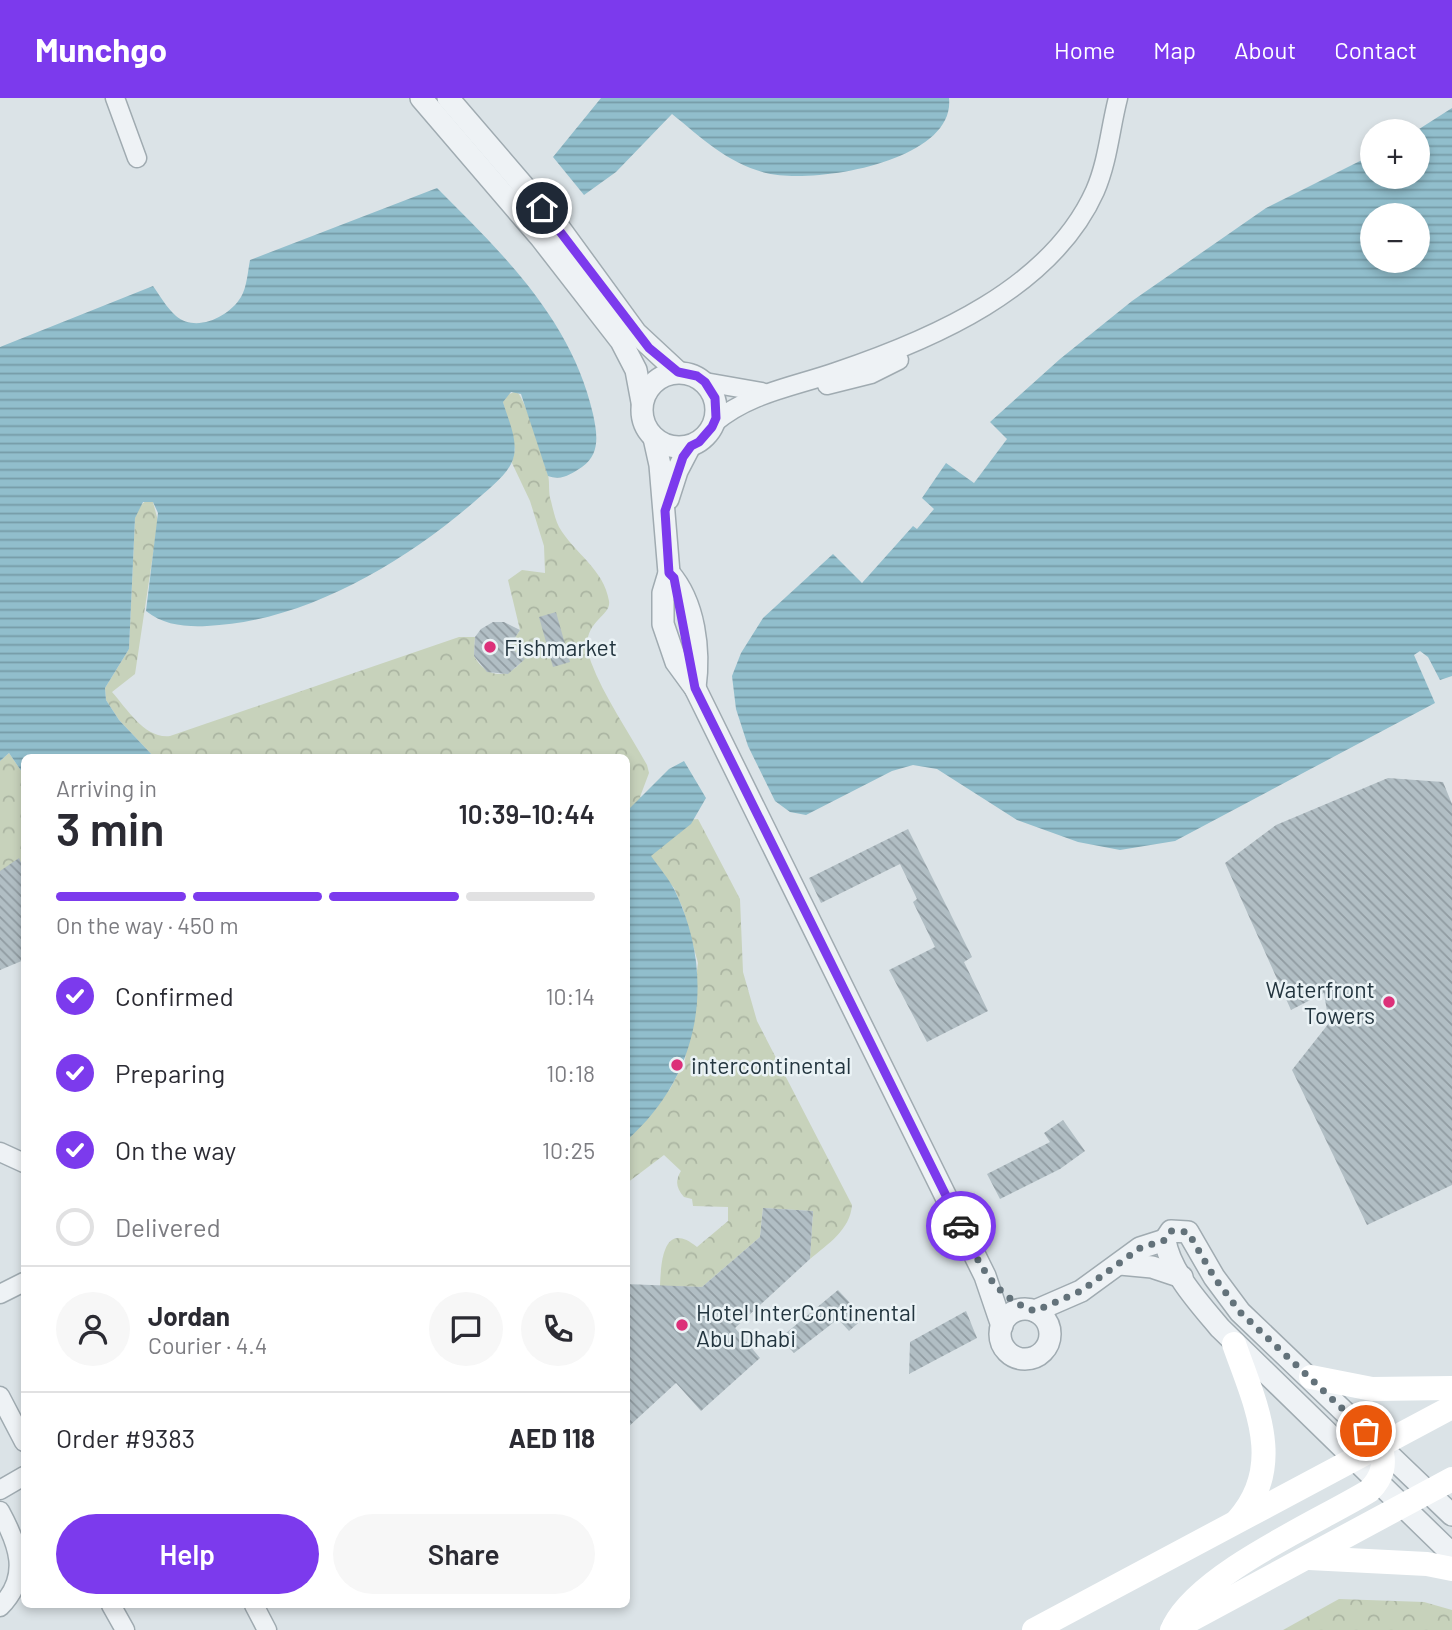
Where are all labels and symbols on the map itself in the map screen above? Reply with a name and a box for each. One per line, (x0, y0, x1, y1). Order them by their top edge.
pin (512, 178, 572, 238)
place label: Fishmarket (504, 633, 617, 661)
marker: Fishmarket (482, 639, 498, 655)
place label: Waterfront Towers (1266, 975, 1375, 1029)
marker: Waterfront Towers (1381, 994, 1397, 1010)
place label: intercontinental (691, 1051, 851, 1079)
marker: intercontinental (669, 1057, 685, 1073)
courier (926, 1191, 996, 1261)
place label: Hotel InterContinental Abu Dhabi (696, 1298, 916, 1352)
marker: Hotel InterContinental Abu Dhabi (674, 1317, 690, 1333)
pin (1336, 1401, 1396, 1461)

